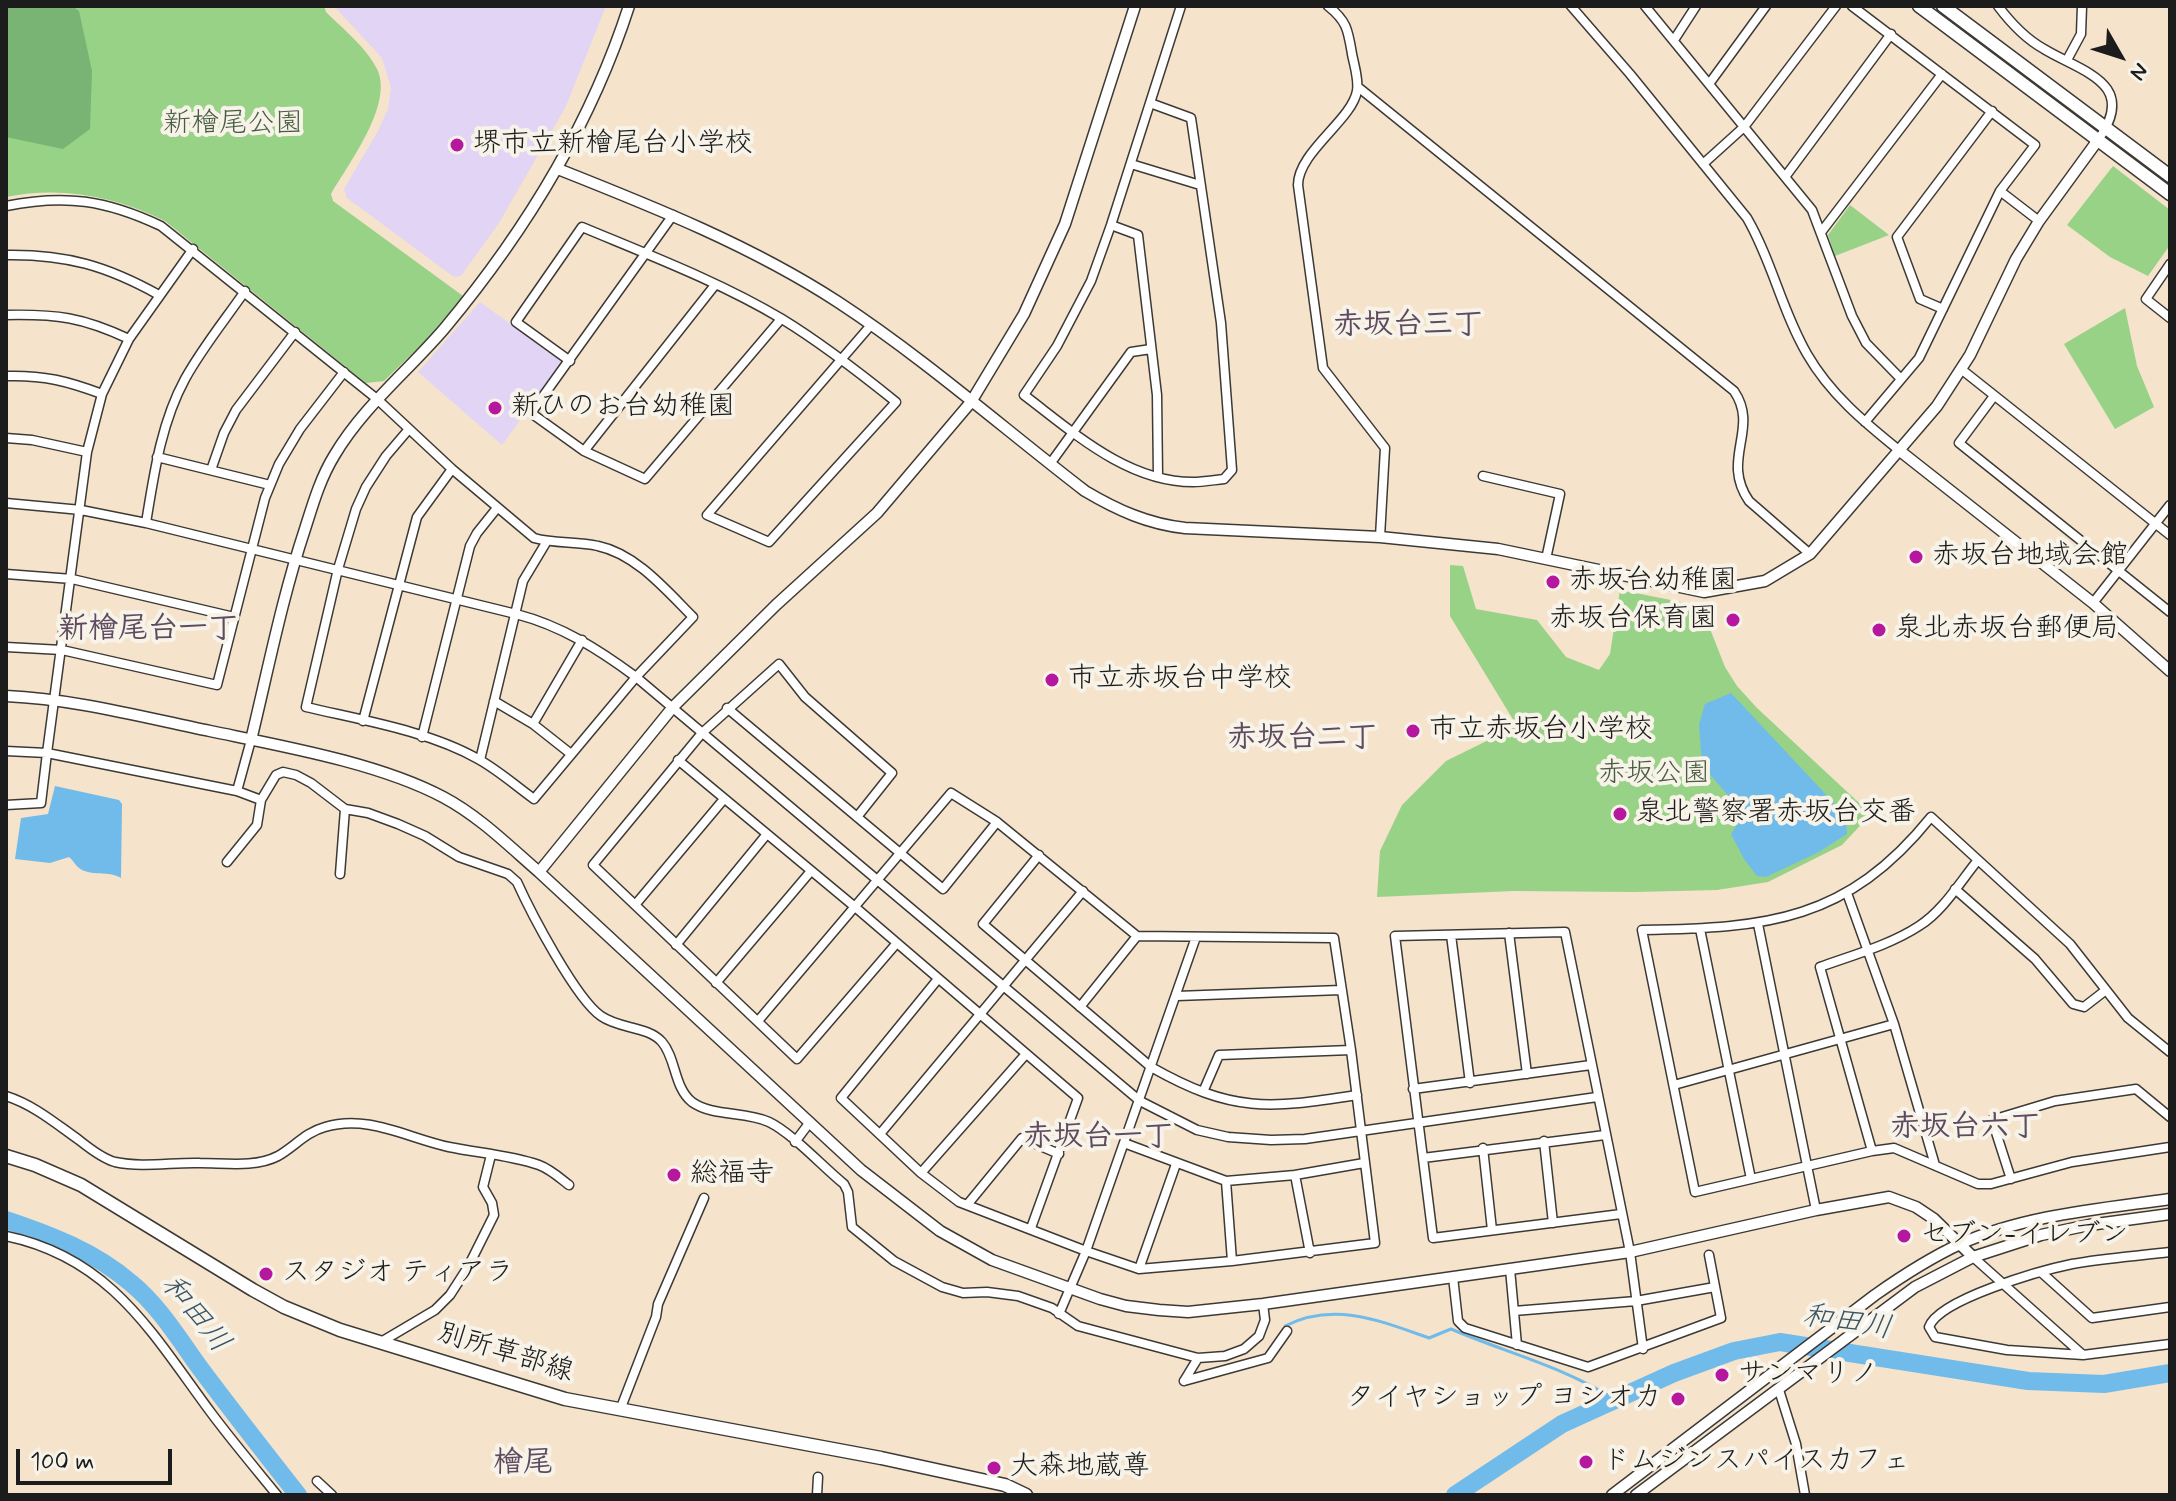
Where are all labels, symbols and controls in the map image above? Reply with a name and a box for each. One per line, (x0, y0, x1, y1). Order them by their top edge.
north arrow (2080, 16, 2160, 96)
text: N (2123, 57, 2154, 86)
park label: 新檜尾公園 (163, 108, 303, 142)
place label: 堺市立新檜尾台小学校 (473, 128, 753, 162)
marker: 堺市立新檜尾台小学校 (448, 136, 466, 154)
district label: 赤坂台三丁 (1333, 309, 1483, 345)
place label: 新ひのお台幼稚園 (511, 391, 735, 425)
marker: 新ひのお台幼稚園 (486, 399, 504, 417)
place label: 赤坂台地域会館 (1932, 540, 2128, 574)
marker: 赤坂台地域会館 (1907, 548, 1925, 566)
place label: 赤坂台幼稚園 (1569, 565, 1737, 599)
marker: 赤坂台幼稚園 (1544, 573, 1562, 591)
place label: 赤坂台保育園 (1549, 603, 1717, 637)
marker: 赤坂台保育園 (1724, 611, 1742, 629)
district label: 新檜尾台一丁 (58, 613, 238, 649)
place label: 泉北赤坂台郵便局 (1895, 613, 2119, 647)
marker: 泉北赤坂台郵便局 (1870, 621, 1888, 639)
place label: 市立赤坂台中学校 (1068, 663, 1292, 697)
marker: 市立赤坂台中学校 (1043, 671, 1061, 689)
place label: 市立赤坂台小学校 (1429, 714, 1653, 748)
district label: 赤坂台二丁 (1227, 722, 1377, 758)
marker: 市立赤坂台小学校 (1404, 722, 1422, 740)
park label: 赤坂公園 (1598, 758, 1710, 792)
place label: 泉北警察署赤坂台交番 (1636, 797, 1916, 831)
marker: 泉北警察署赤坂台交番 (1611, 805, 1629, 823)
district label: 赤坂台六丁 (1890, 1111, 2040, 1147)
district label: 赤坂台一丁 (1023, 1121, 1173, 1157)
place label: 総福寺 (690, 1158, 774, 1192)
marker: 総福寺 (665, 1166, 683, 1184)
place label: セブン-イレブン (1920, 1219, 2129, 1253)
marker: セブン-イレブン (1895, 1227, 1913, 1245)
place label: スタジオ ティアラ (282, 1257, 514, 1291)
marker: スタジオ ティアラ (257, 1265, 275, 1283)
water label: 和田川 (152, 1269, 236, 1361)
water label: 和田川 (1800, 1299, 1894, 1349)
street label: 別所草部線 (433, 1317, 577, 1391)
place label: サンマリノ (1738, 1358, 1878, 1392)
marker: サンマリノ (1713, 1366, 1731, 1384)
place label: タイヤショップ ヨシオカ (1346, 1382, 1662, 1416)
marker: タイヤショップ ヨシオカ (1669, 1390, 1687, 1408)
scale bar (20, 1433, 176, 1483)
place label: ドムジンスパイスカフェ (1602, 1445, 1910, 1479)
text: 100 m (30, 1447, 94, 1478)
district label: 檜尾 (493, 1447, 553, 1483)
place label: 大森地蔵尊 (1010, 1451, 1150, 1485)
marker: ドムジンスパイスカフェ (1577, 1453, 1595, 1471)
marker: 大森地蔵尊 (985, 1459, 1003, 1477)

